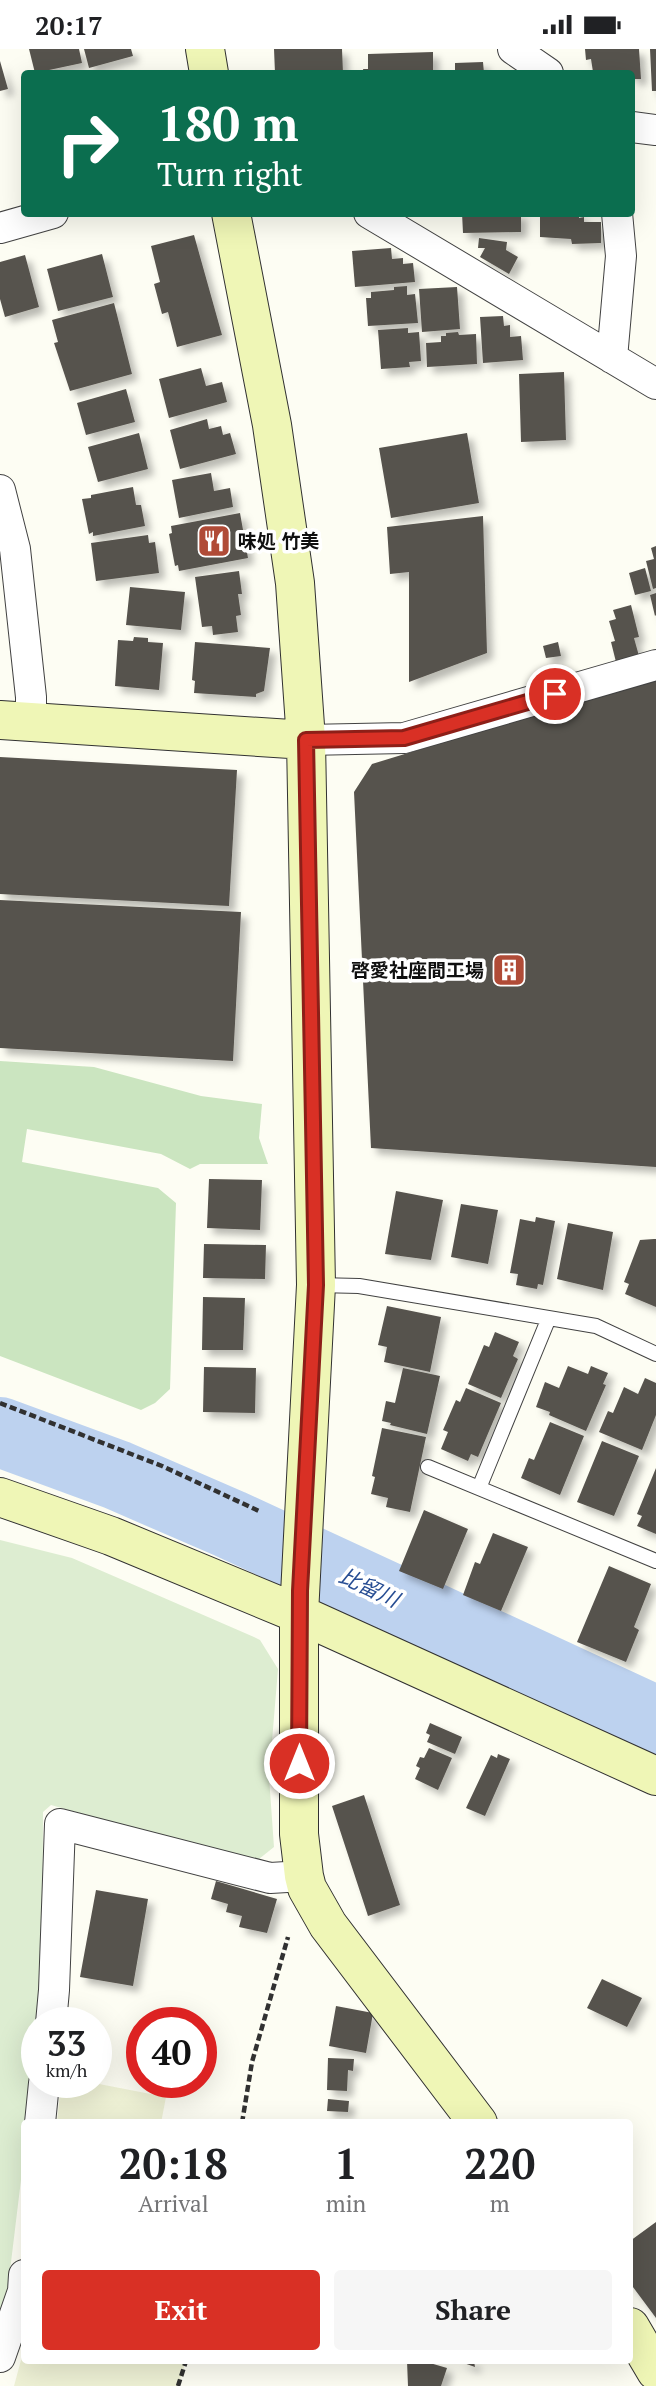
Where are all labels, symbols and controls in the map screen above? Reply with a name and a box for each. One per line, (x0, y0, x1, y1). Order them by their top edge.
text: 20:17 (35, 8, 103, 42)
text: 180 m (157, 90, 299, 155)
icon: right (42, 98, 133, 189)
text: Turn right (157, 153, 303, 195)
restaurant icon: 味処 竹美 (195, 522, 233, 560)
place label: 味処 竹美 (238, 528, 319, 553)
pin (525, 664, 585, 724)
icon: arrive (536, 675, 574, 713)
building icon: 啓愛社座間工場 (490, 951, 528, 989)
place label: 啓愛社座間工場 (351, 957, 484, 982)
water label: 比留川 (335, 1561, 406, 1614)
position arrow (262, 1726, 336, 1800)
speed limit sign: 40 (126, 2007, 217, 2098)
text: 33 (47, 2020, 86, 2066)
text: km/h (46, 2058, 87, 2082)
text: 20:18 (119, 2135, 228, 2191)
text: 1 (334, 2135, 358, 2191)
text: 220 (464, 2135, 535, 2191)
text: Arrival (138, 2188, 209, 2219)
text: min (326, 2188, 366, 2219)
text: m (490, 2188, 510, 2219)
button: Exit (42, 2270, 320, 2350)
button: Share (334, 2270, 612, 2350)

